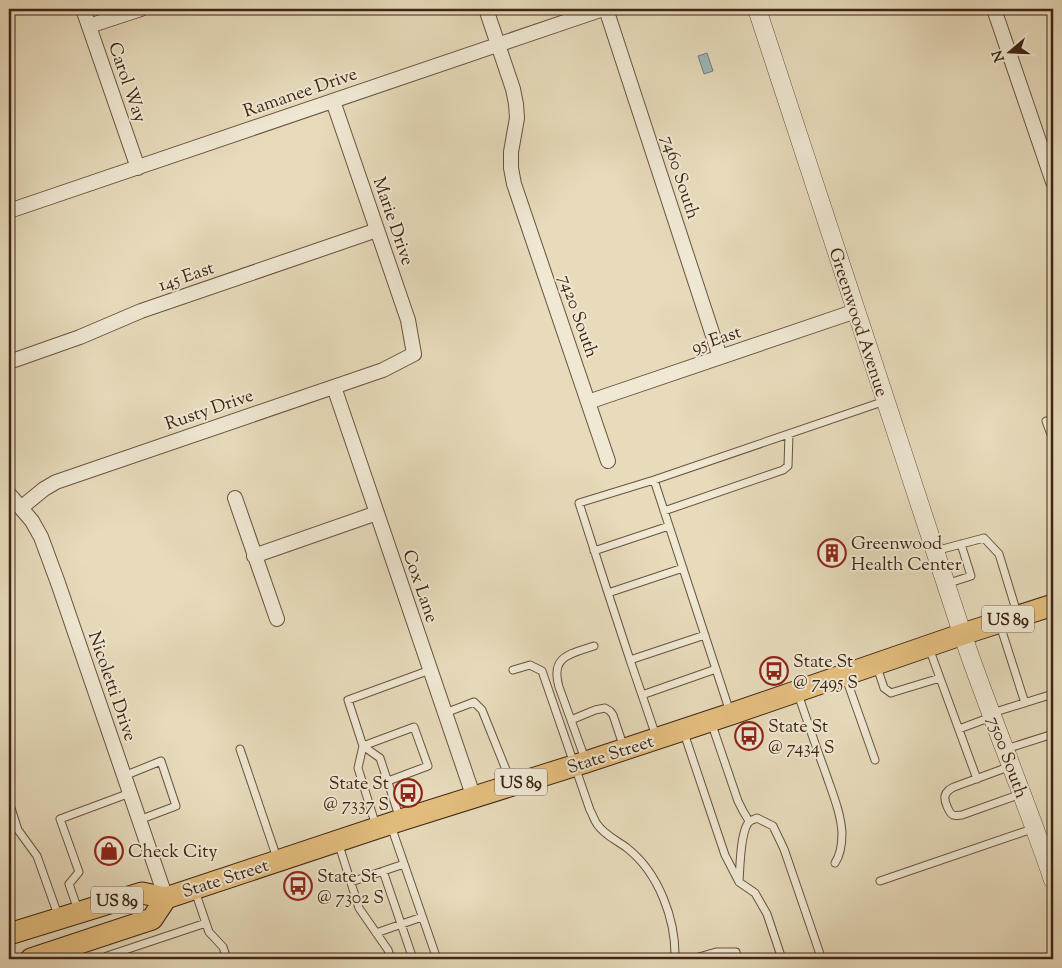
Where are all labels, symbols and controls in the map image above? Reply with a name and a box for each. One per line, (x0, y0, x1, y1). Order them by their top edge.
north arrow (984, 28, 1034, 78)
street label: Carol Way (100, 39, 152, 126)
text: N (988, 47, 1011, 64)
street label: Ramanee Drive (240, 62, 361, 126)
street label: 7460 South (653, 132, 705, 223)
street label: Marie Drive (365, 174, 419, 269)
street label: Greenwood Avenue (821, 245, 893, 400)
street label: 145 East (155, 256, 218, 300)
street label: 7420 South (551, 272, 604, 362)
street label: 95 East (688, 320, 745, 362)
street label: Rusty Drive (162, 384, 257, 438)
place label: Greenwood Health Center (851, 532, 962, 579)
building icon: Greenwood Health Center (817, 538, 847, 568)
street label: Cox Lane (395, 547, 444, 627)
road number: US 89 (982, 606, 1034, 632)
street label: Nicoletti Drive (80, 628, 142, 745)
place label: State St @ 7495 S (793, 650, 858, 697)
bus stop icon: State St @ 7495 S (759, 656, 789, 686)
street label: 7500 South (979, 713, 1033, 803)
place label: State St @ 7434 S (768, 715, 834, 762)
bus stop icon: State St @ 7434 S (734, 721, 764, 751)
street label: State Street (564, 730, 657, 782)
road number: US 89 (495, 769, 547, 796)
place label: State St @ 7337 S (323, 772, 389, 819)
bus stop icon: State St @ 7337 S (393, 778, 423, 808)
shop icon: Check City (94, 836, 124, 866)
place label: Check City (128, 840, 217, 866)
street label: State Street (179, 854, 272, 906)
place label: State St @ 7302 S (317, 865, 384, 912)
bus stop icon: State St @ 7302 S (283, 871, 313, 901)
road number: US 89 (91, 886, 143, 914)

